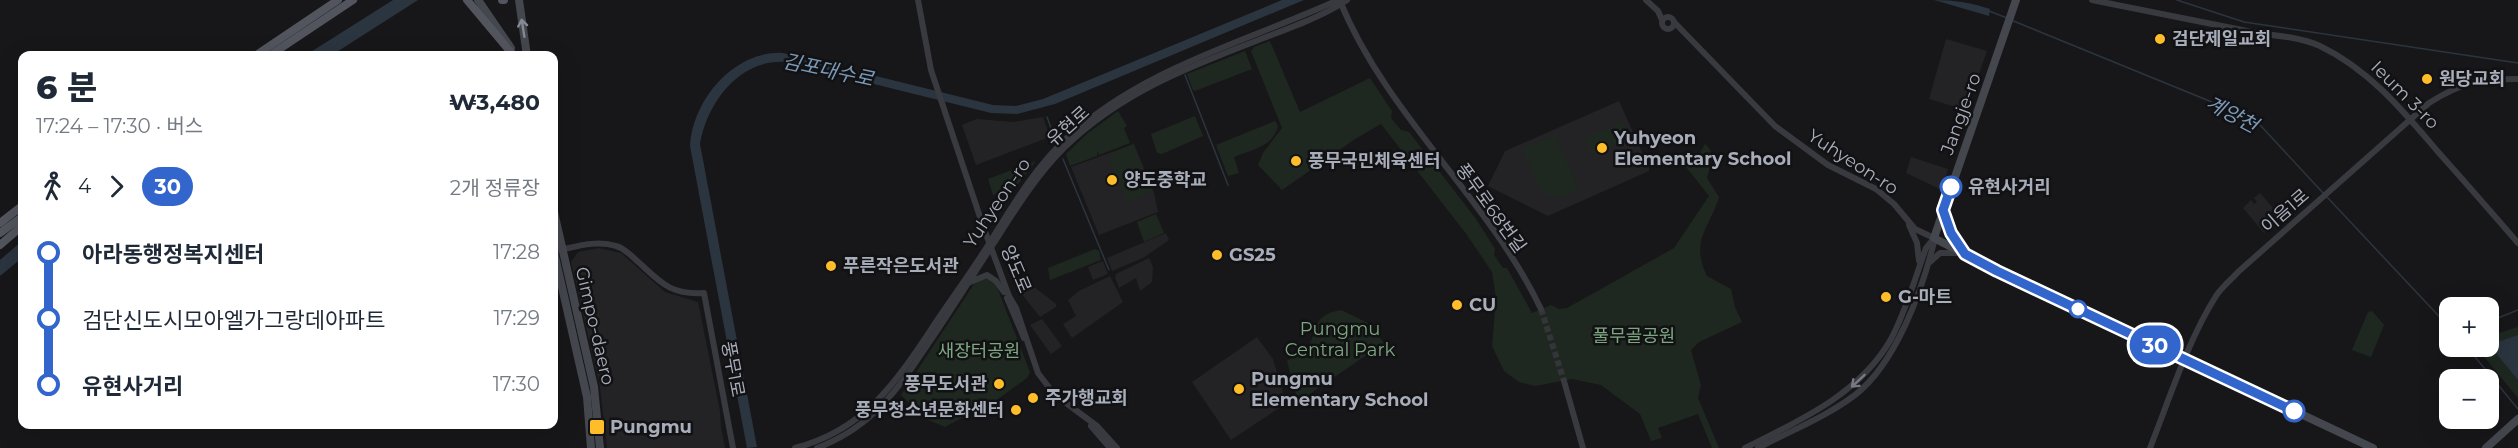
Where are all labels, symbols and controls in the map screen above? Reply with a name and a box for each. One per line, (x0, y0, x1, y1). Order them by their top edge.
one-way arrow (517, 18, 528, 38)
place label: 검단제일교회 (2172, 28, 2271, 50)
marker: 검단제일교회 (2153, 32, 2167, 46)
water label: 김포대수로 (781, 49, 877, 92)
street label: Ieum 3-ro (2366, 56, 2444, 134)
text: 6 분 (36, 67, 97, 107)
place label: 원당교회 (2439, 68, 2505, 90)
street label: Jangje-ro (1936, 70, 1986, 159)
marker: 원당교회 (2420, 72, 2434, 86)
text: ₩3,480 (449, 89, 540, 116)
water label: 계양천 (2202, 90, 2264, 139)
street label: 유현로 (1042, 101, 1094, 151)
text: 17:24 – 17:30 · 버스 (36, 114, 203, 138)
street label: Yuhyeon-ro (1804, 125, 1902, 199)
place label: Yuhyeon Elementary School (1613, 127, 1791, 170)
marker: Yuhyeon Elementary School (1595, 141, 1609, 155)
place label: 풍무국민체육센터 (1308, 150, 1440, 172)
street label: Yuhyeon-ro (959, 154, 1035, 252)
marker: 풍무국민체육센터 (1289, 154, 1303, 168)
street label: 풍무로68번길 (1451, 159, 1531, 257)
place label: 양도중학교 (1124, 169, 1207, 191)
icon: walk (36, 170, 69, 203)
icon: forward (100, 170, 133, 203)
marker: 양도중학교 (1105, 173, 1119, 187)
text: 4 (78, 174, 91, 198)
text: 30 (154, 174, 181, 199)
text: 2개 정류장 (450, 176, 540, 200)
marker: 유현사거리 (1940, 176, 1962, 198)
place label: 유현사거리 (1968, 176, 2051, 198)
street label: 이음1로 (2257, 184, 2313, 238)
text: 17:28 (493, 240, 540, 264)
text: 아라동행정복지센터 (82, 241, 264, 268)
street label: 양도로 (996, 242, 1036, 296)
place label: GS25 (1229, 244, 1276, 266)
marker: GS25 (1210, 248, 1224, 262)
place label: 푸른작은도서관 (843, 255, 959, 277)
marker: 푸른작은도서관 (824, 259, 838, 273)
street label: Gimpo-daero (571, 265, 619, 387)
place label: G-마트 (1898, 286, 1952, 308)
marker: G-마트 (1879, 290, 1893, 304)
place label: CU (1469, 294, 1496, 316)
map controls (2439, 297, 2499, 429)
button: + (2439, 297, 2499, 357)
marker: CU (1450, 298, 1464, 312)
unlabelled marker (2069, 300, 2087, 318)
text: 17:29 (494, 306, 540, 330)
text: 검단신도시모아엘가그랑데아파트 (82, 307, 386, 334)
park label: Pungmu Central Park (1285, 318, 1395, 361)
park label: 풀무골공원 (1593, 325, 1675, 347)
line badge: 30 (2128, 326, 2182, 364)
text: 30 (2142, 333, 2168, 358)
street label: 풍무1로 (717, 339, 749, 399)
park label: 새장터공원 (938, 340, 1020, 362)
place label: Pungmu Elementary School (1251, 368, 1428, 411)
button: − (2439, 369, 2499, 429)
text: 17:30 (493, 372, 540, 396)
text: 유현사거리 (82, 373, 183, 400)
place label: 풍무도서관 (904, 373, 987, 395)
one-way arrow (1851, 374, 1866, 388)
marker: 풍무도서관 (992, 377, 1006, 391)
marker: Pungmu Elementary School (1232, 382, 1246, 396)
place label: 주가행교회 (1045, 387, 1128, 409)
marker: 주가행교회 (1026, 391, 1040, 405)
place label: 풍무청소년문화센터 (855, 399, 1004, 421)
unlabelled marker (2283, 400, 2305, 422)
marker: 풍무청소년문화센터 (1009, 403, 1023, 417)
place label: Pungmu (610, 416, 692, 438)
marker: Pungmu (588, 418, 606, 436)

